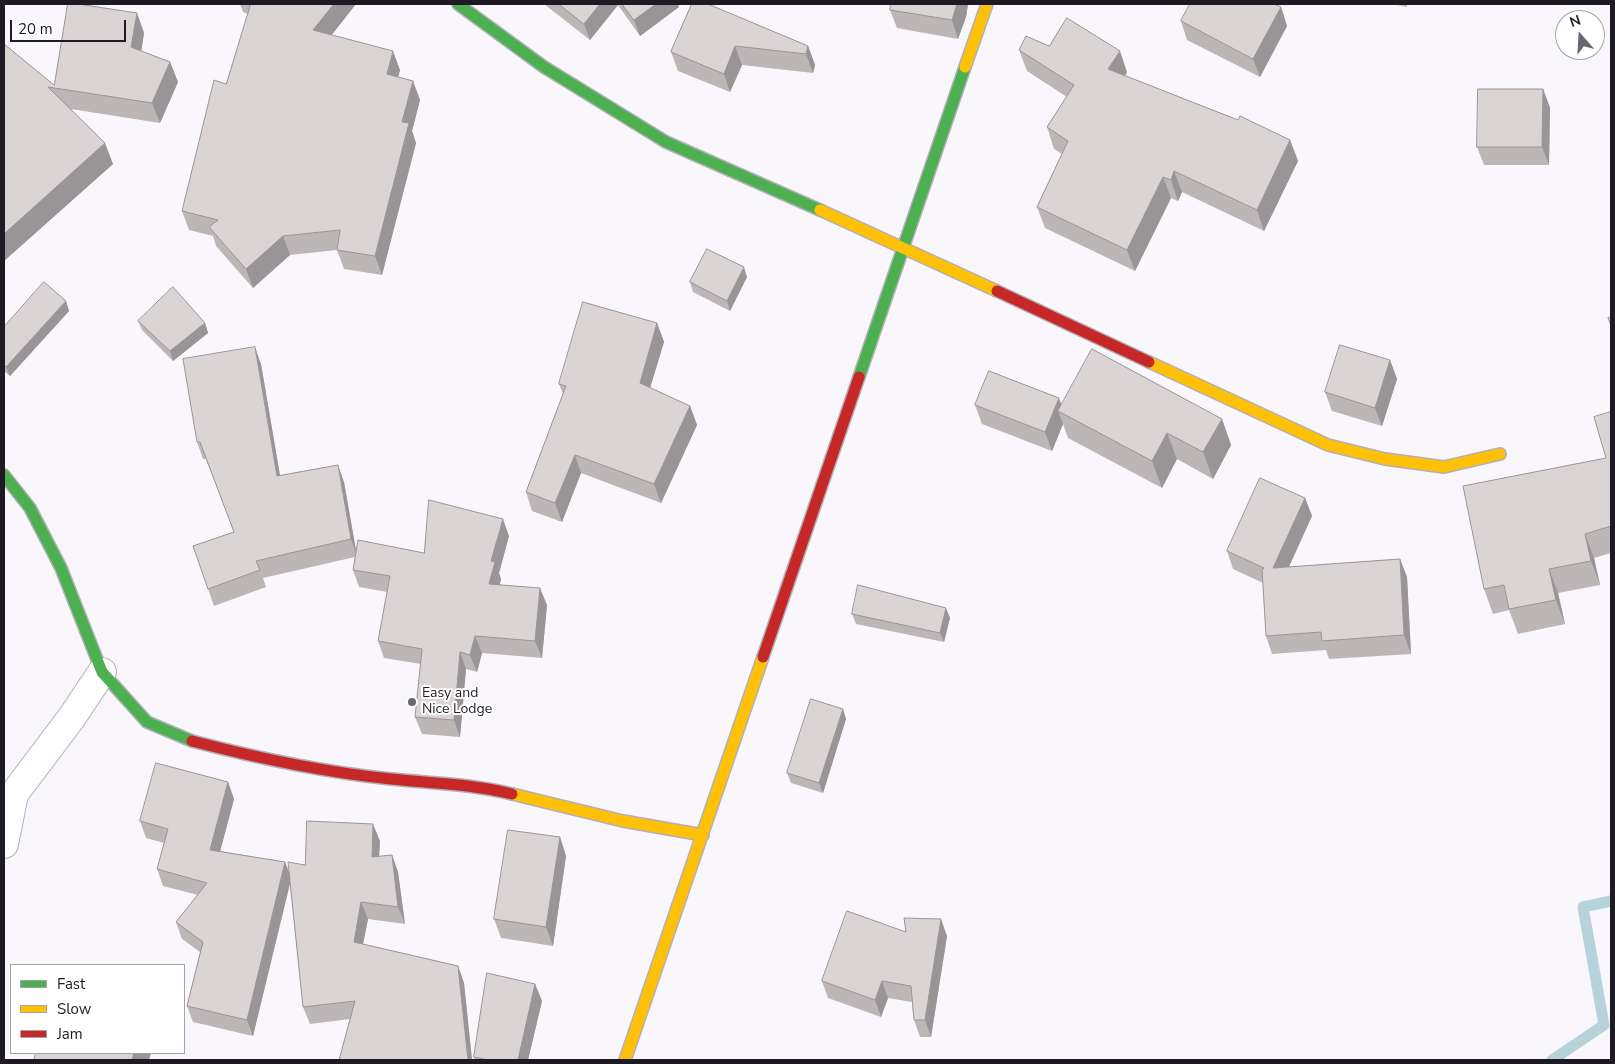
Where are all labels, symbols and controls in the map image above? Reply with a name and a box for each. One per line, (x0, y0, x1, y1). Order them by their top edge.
scale bar (12, 10, 129, 42)
north arrow (1555, 10, 1605, 60)
text: N (1567, 11, 1583, 32)
text: 20 m (18, 19, 53, 39)
place label: Easy and Nice Lodge (422, 686, 492, 719)
marker: Easy and Nice Lodge (406, 696, 418, 708)
legend (10, 964, 185, 1054)
text: Fast (57, 974, 85, 994)
text: Slow (57, 999, 91, 1019)
text: Jam (57, 1024, 83, 1044)

